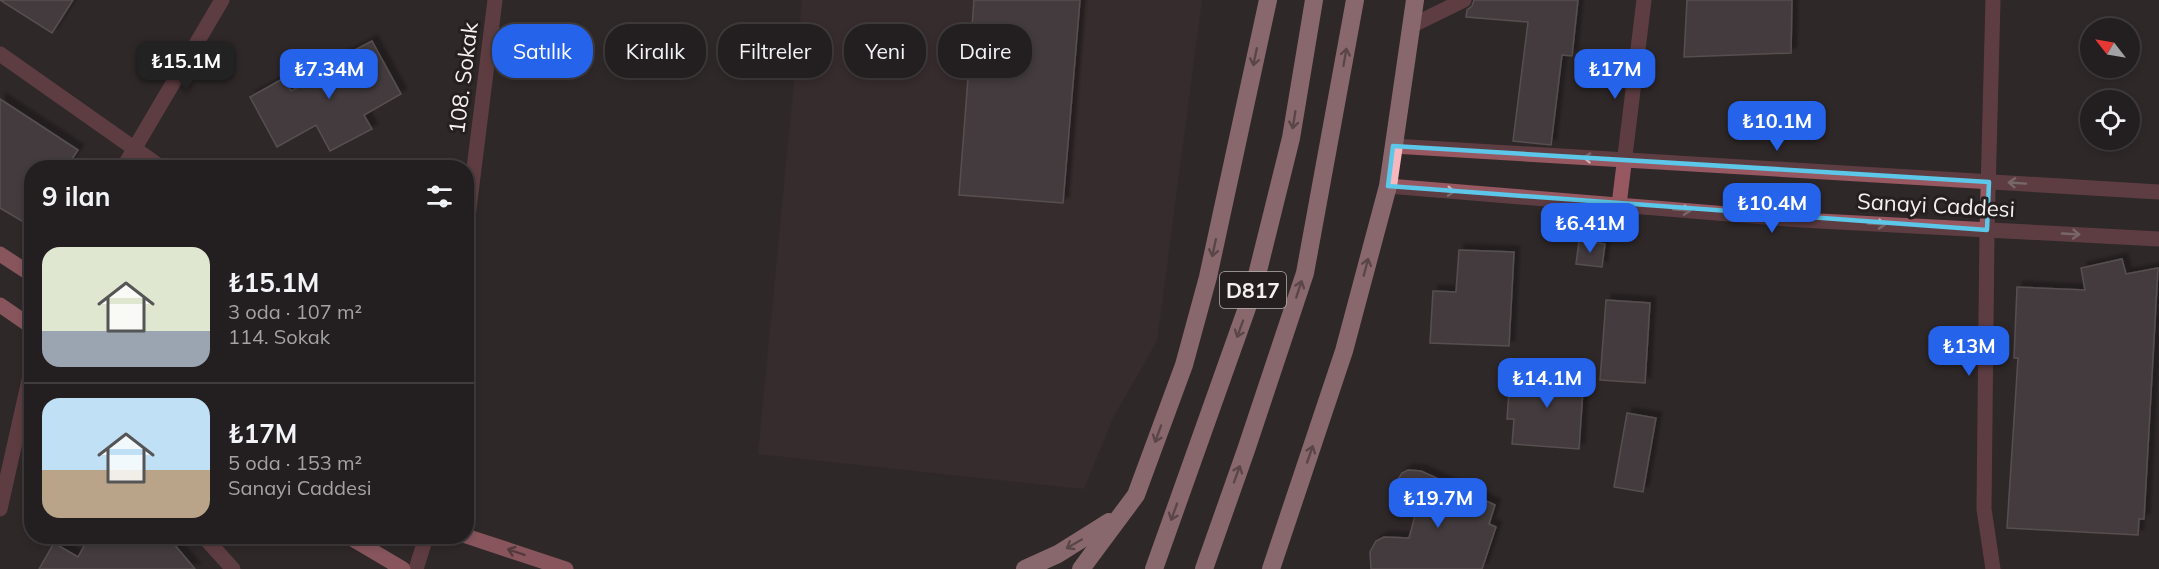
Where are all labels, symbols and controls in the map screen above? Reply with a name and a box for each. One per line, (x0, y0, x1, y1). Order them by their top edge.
north arrow (2080, 18, 2140, 78)
map controls (2080, 18, 2140, 150)
street label: 108. Sokak (442, 20, 484, 135)
chip: Satılık (492, 24, 593, 78)
chip: Kiralık (605, 24, 706, 78)
chip: Filtreler (718, 24, 832, 78)
chip: Yeni (844, 24, 926, 78)
chip: Daire (938, 24, 1032, 78)
pin: ₺15.1M (137, 41, 235, 92)
one-way arrow (1249, 47, 1261, 66)
text: ₺15.1M (151, 48, 221, 73)
one-way arrow (1340, 48, 1351, 67)
pin: ₺7.34M (280, 49, 378, 100)
pin: ₺17M (1579, 49, 1651, 100)
text: ₺7.34M (294, 56, 364, 81)
text: ₺17M (1588, 56, 1642, 81)
button: locate (2080, 90, 2140, 150)
pin: ₺10.1M (1728, 101, 1826, 152)
text: ₺10.1M (1742, 108, 1812, 133)
one-way arrow (1288, 110, 1299, 129)
one-way arrow (1582, 152, 1602, 163)
one-way arrow (2007, 178, 2027, 189)
text: 9 ilan (42, 180, 110, 213)
icon: filters (423, 180, 456, 213)
pin: ₺10.4M (1723, 183, 1821, 234)
one-way arrow (1435, 186, 1455, 197)
street label: Sanayi Caddesi (1856, 187, 2016, 223)
text: ₺10.4M (1737, 190, 1807, 215)
pin: ₺6.41M (1541, 203, 1639, 254)
one-way arrow (1672, 205, 1692, 216)
text: ₺6.41M (1555, 210, 1625, 235)
one-way arrow (1866, 218, 1886, 229)
one-way arrow (2061, 229, 2081, 240)
one-way arrow (1208, 238, 1220, 257)
one-way arrow (1361, 258, 1373, 277)
text: ₺15.1M (228, 266, 319, 299)
icon: home (90, 271, 162, 343)
road number: D817 (1220, 272, 1286, 308)
one-way arrow (1294, 280, 1305, 299)
text: 3 oda · 107 m² (228, 299, 362, 324)
one-way arrow (1233, 319, 1244, 338)
text: 114. Sokak (228, 324, 330, 349)
pin: ₺13M (1933, 326, 2005, 377)
text: ₺13M (1942, 333, 1996, 358)
pin: ₺14.1M (1498, 358, 1596, 409)
text: ₺14.1M (1512, 365, 1582, 390)
text: ₺17M (228, 417, 297, 450)
icon: home (90, 422, 162, 494)
one-way arrow (1152, 424, 1163, 443)
one-way arrow (1305, 445, 1316, 464)
text: 5 oda · 153 m² (228, 450, 362, 475)
one-way arrow (1233, 465, 1244, 484)
text: Sanayi Caddesi (228, 475, 372, 500)
pin: ₺19.7M (1389, 478, 1487, 529)
text: ₺19.7M (1403, 485, 1473, 510)
one-way arrow (1168, 503, 1179, 521)
one-way arrow (1066, 538, 1083, 550)
one-way arrow (507, 546, 526, 557)

